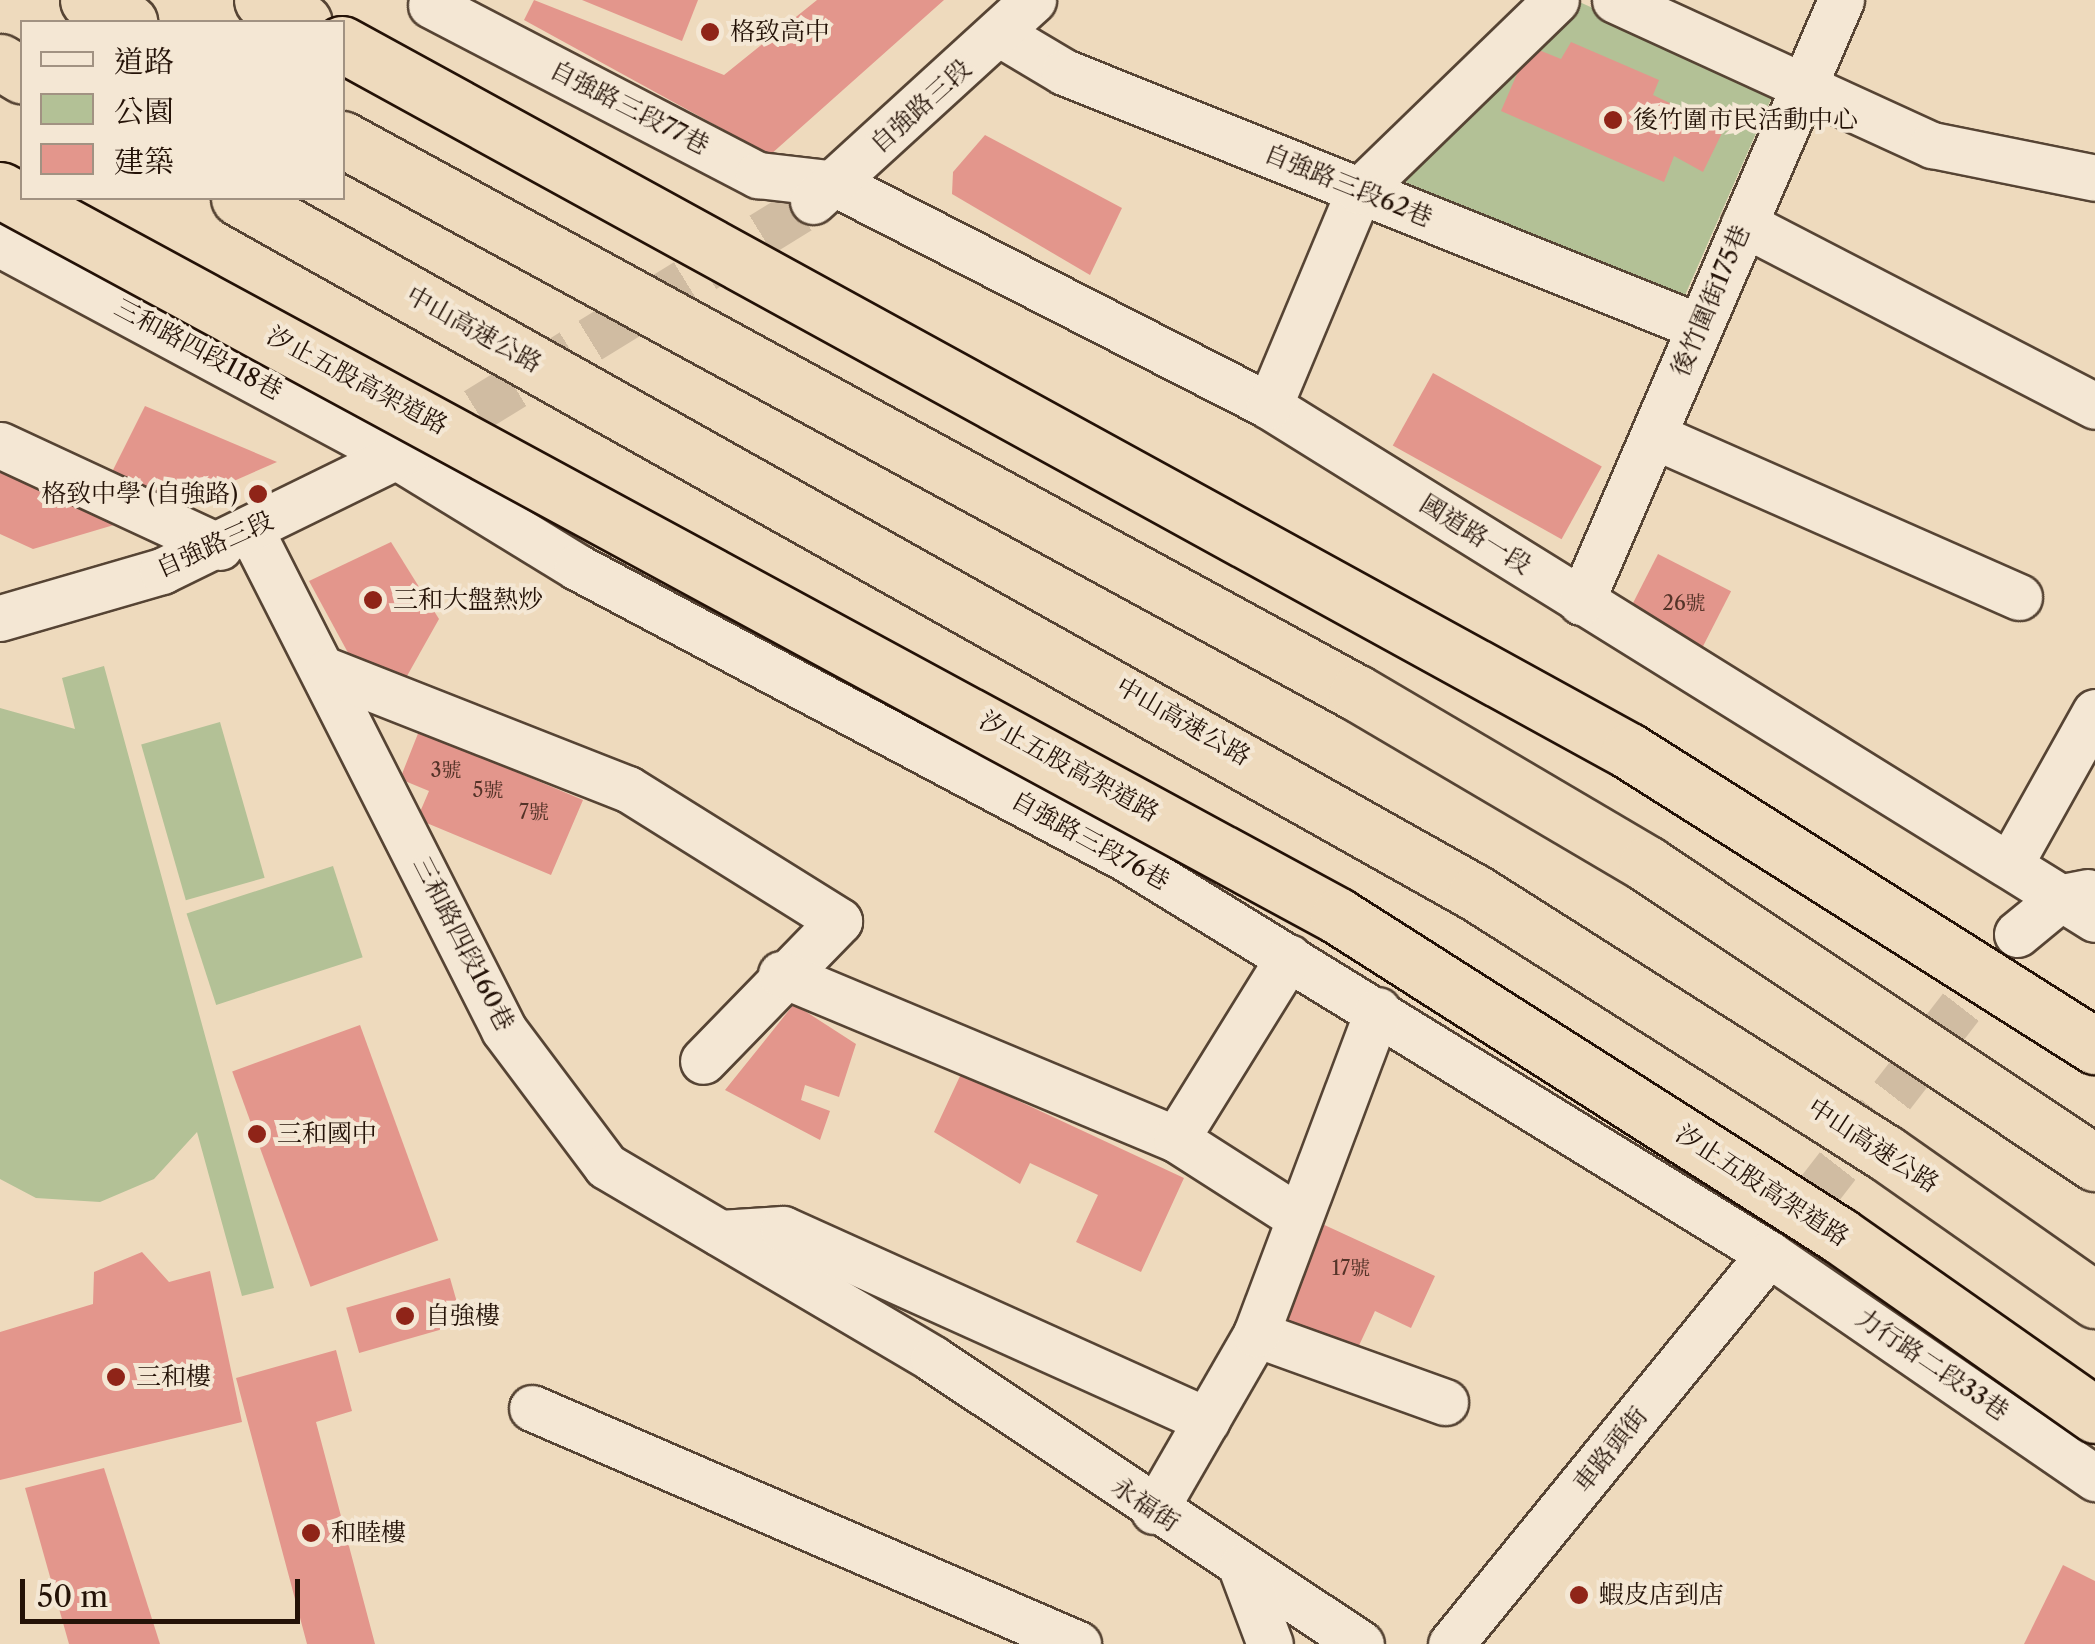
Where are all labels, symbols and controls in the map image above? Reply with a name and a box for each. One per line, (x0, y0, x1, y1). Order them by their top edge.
place label: 格致高中 (730, 17, 830, 47)
legend (20, 20, 345, 200)
marker: 格致高中 (699, 21, 721, 43)
text: 道路 (114, 43, 174, 80)
street label: 自強路三段 (865, 54, 977, 160)
street label: 自強路三段77巷 (544, 55, 714, 161)
text: 公園 (114, 93, 174, 130)
place label: 後竹圍市民活動中心 (1633, 105, 1858, 135)
marker: 後竹圍市民活動中心 (1602, 109, 1624, 131)
street label: 自強路三段62巷 (1259, 139, 1437, 233)
text: 建築 (114, 143, 174, 180)
street label: 後竹圍街175巷 (1666, 221, 1756, 381)
street label: 中山高速公路 (401, 281, 547, 379)
street label: 三和路四段118巷 (109, 293, 287, 407)
street label: 汐止五股高架道路 (262, 321, 452, 441)
place label: 格致中學 (自強路) (41, 479, 238, 509)
marker: 格致中學 (自強路) (247, 483, 269, 505)
street label: 國道路一段 (1414, 489, 1536, 581)
street label: 自強路三段 (152, 506, 278, 584)
place label: 三和大盤熱炒 (393, 585, 543, 615)
marker: 三和大盤熱炒 (362, 589, 384, 611)
house number: 26號 (1662, 591, 1706, 615)
street label: 中山高速公路 (1111, 672, 1255, 772)
street label: 汐止五股高架道路 (974, 705, 1164, 829)
house number: 3號 (430, 758, 462, 782)
house number: 5號 (473, 778, 503, 802)
street label: 自強路三段76巷 (1006, 785, 1174, 897)
house number: 7號 (519, 800, 549, 824)
street label: 三和路四段160巷 (406, 852, 520, 1036)
street label: 中山高速公路 (1802, 1093, 1944, 1199)
place label: 三和國中 (277, 1119, 377, 1149)
street label: 汐止五股高架道路 (1670, 1119, 1854, 1253)
marker: 三和國中 (246, 1123, 268, 1145)
house number: 17號 (1332, 1256, 1370, 1280)
place label: 自強樓 (425, 1301, 500, 1331)
street label: 力行路二段33巷 (1850, 1303, 2014, 1427)
marker: 自強樓 (394, 1305, 416, 1327)
place label: 三和樓 (136, 1362, 211, 1392)
marker: 三和樓 (105, 1366, 127, 1388)
street label: 車路頭街 (1568, 1402, 1654, 1498)
street label: 永福街 (1106, 1472, 1184, 1538)
place label: 和睦樓 (331, 1518, 406, 1548)
marker: 和睦樓 (300, 1522, 322, 1544)
scale bar (25, 1559, 305, 1621)
text: 50 m (37, 1578, 108, 1615)
place label: 蝦皮店到店 (1599, 1580, 1724, 1610)
marker: 蝦皮店到店 (1568, 1584, 1590, 1606)

